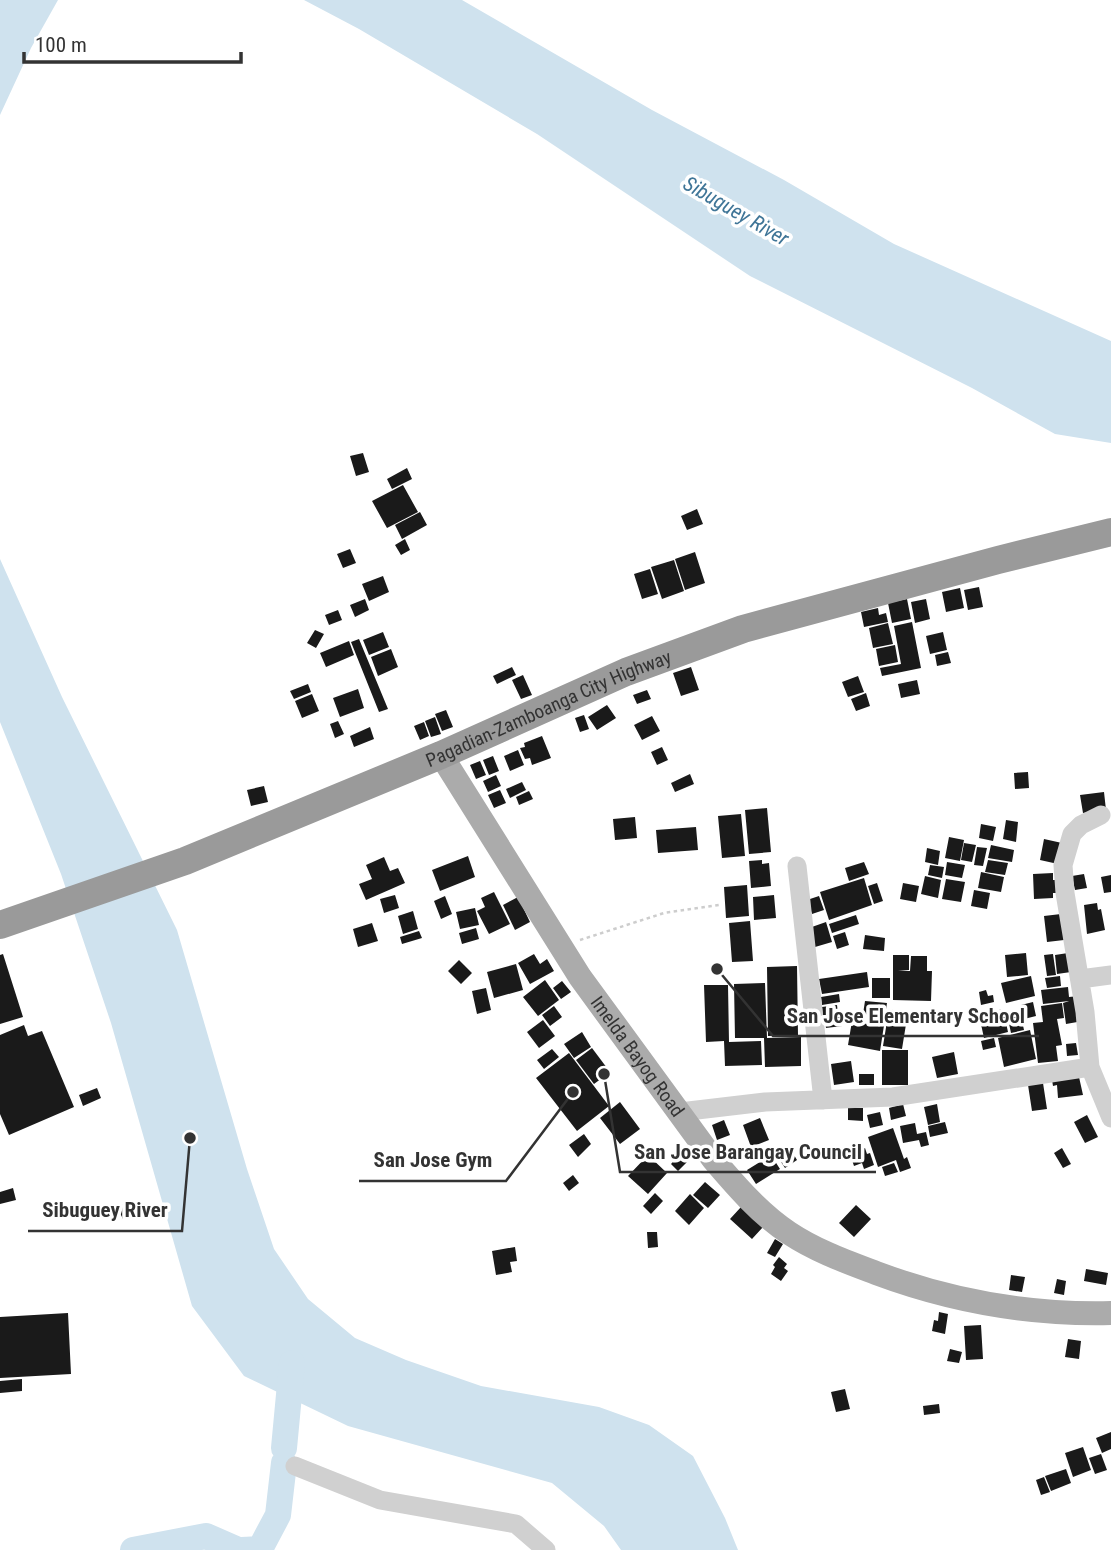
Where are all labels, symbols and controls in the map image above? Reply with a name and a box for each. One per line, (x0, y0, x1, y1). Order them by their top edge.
scale bar (24, 21, 242, 65)
text: 100 m (35, 33, 87, 57)
water label: Sibuguey River (679, 171, 794, 251)
street label: Pagadian-Zamboanga City Highway (422, 645, 674, 772)
street label: Imelda Bayog Road (586, 991, 690, 1121)
callout: San Jose Elementary School (773, 994, 1039, 1036)
text: San Jose Elementary School (787, 1004, 1025, 1028)
callout: San Jose Barangay Council (620, 1130, 876, 1172)
callout: San Jose Gym (359, 1139, 506, 1181)
text: San Jose Barangay Council (634, 1140, 862, 1164)
text: San Jose Gym (374, 1148, 492, 1172)
callout: Sibuguey River (28, 1189, 182, 1231)
text: Sibuguey River (42, 1198, 168, 1222)

